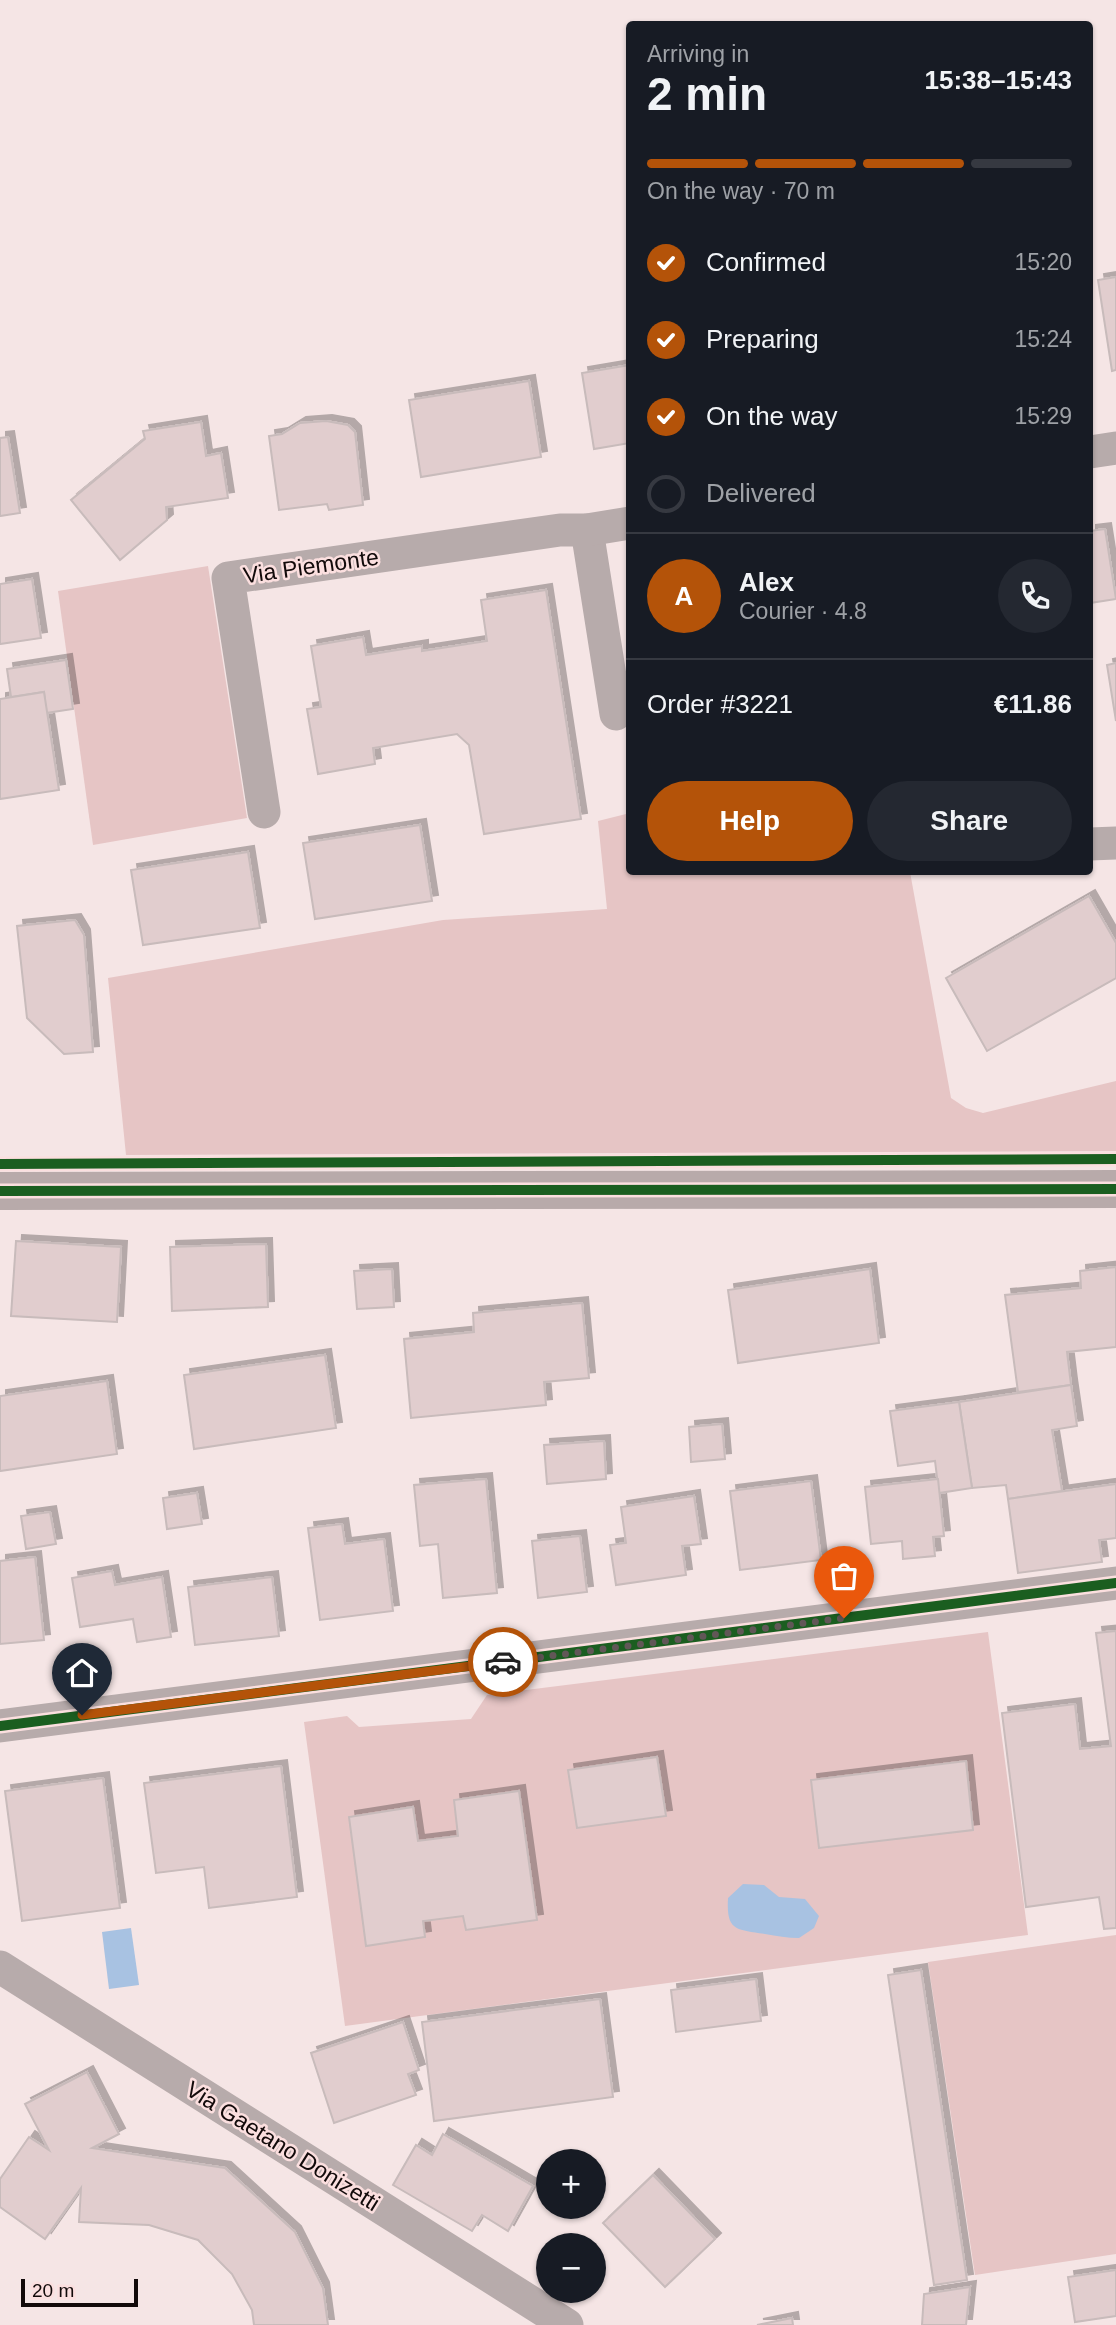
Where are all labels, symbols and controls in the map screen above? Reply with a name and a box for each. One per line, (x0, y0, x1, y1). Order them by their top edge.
text: Arriving in (647, 41, 749, 67)
text: 15:38–15:43 (925, 65, 1072, 95)
text: 2 min (647, 68, 767, 120)
text: On the way · 70 m (647, 178, 835, 204)
icon: check (647, 244, 685, 282)
text: Confirmed (706, 247, 826, 277)
text: 15:20 (1014, 249, 1072, 275)
icon: check (647, 321, 685, 359)
text: Preparing (706, 324, 819, 354)
text: 15:24 (1014, 326, 1072, 352)
icon: check (647, 398, 685, 436)
text: On the way (706, 401, 838, 431)
text: 15:29 (1014, 403, 1072, 429)
text: Delivered (706, 478, 816, 508)
street label: Via Piemonte (242, 544, 380, 588)
button: phone (998, 559, 1072, 633)
text: Alex (739, 567, 794, 597)
text: A (675, 581, 693, 611)
text: Courier · 4.8 (739, 598, 867, 624)
text: Order #3221 (647, 689, 793, 719)
text: €11.86 (994, 689, 1072, 719)
button: Help (647, 781, 853, 861)
button: Share (867, 781, 1072, 861)
pin (814, 1546, 874, 1618)
icon: bag (825, 1557, 863, 1595)
courier (468, 1627, 538, 1697)
pin (52, 1643, 112, 1715)
icon: car (484, 1643, 522, 1681)
icon: home (63, 1654, 101, 1692)
street label: Via Gaetano Donizetti (181, 2076, 385, 2216)
map controls (536, 2149, 606, 2303)
button: + (536, 2149, 606, 2219)
button: − (536, 2233, 606, 2303)
scale bar (21, 2276, 138, 2308)
text: 20 m (32, 2280, 74, 2301)

